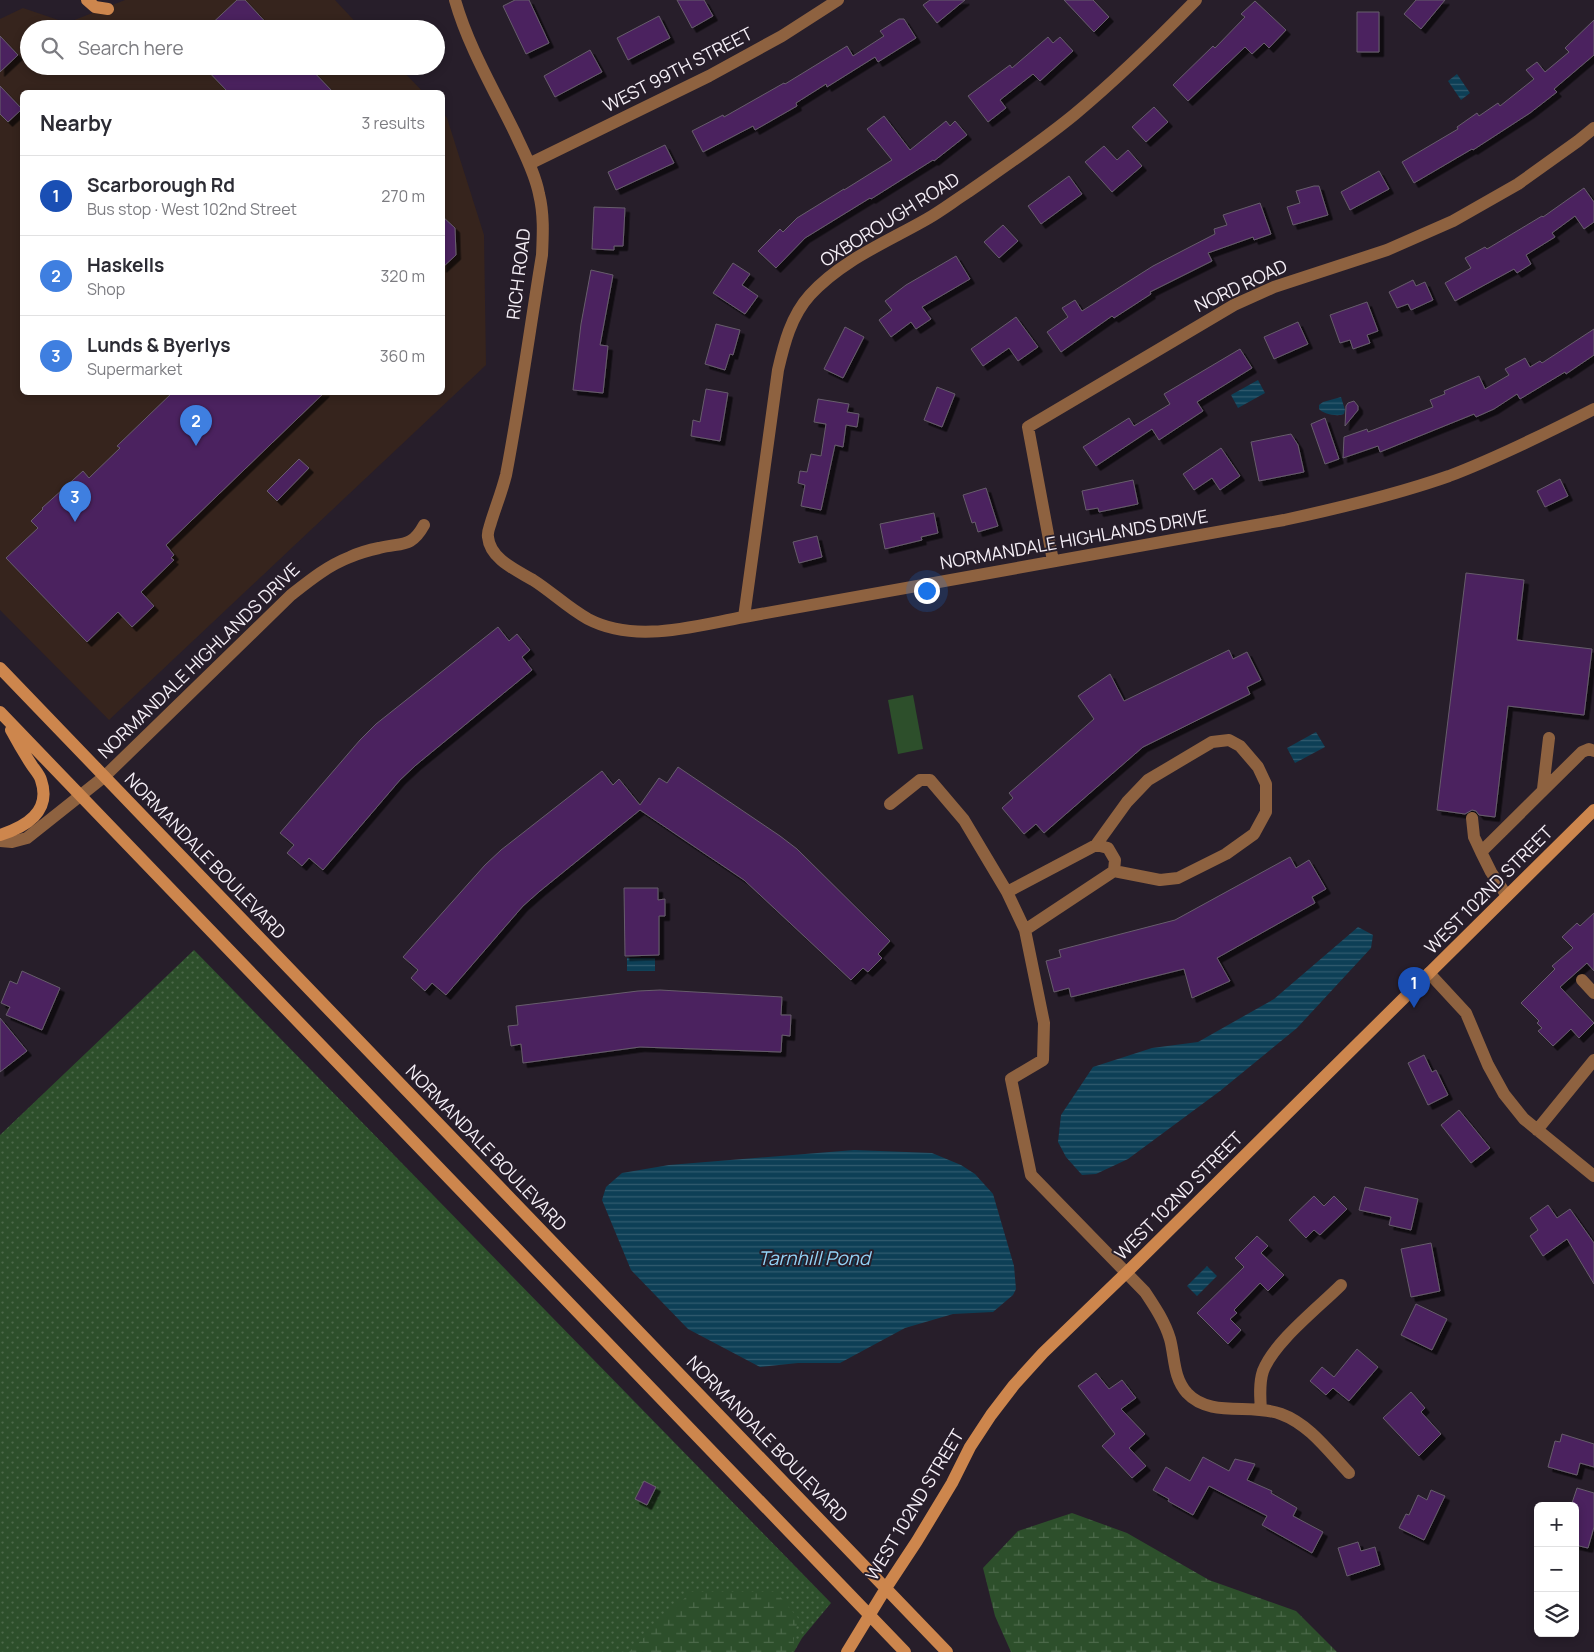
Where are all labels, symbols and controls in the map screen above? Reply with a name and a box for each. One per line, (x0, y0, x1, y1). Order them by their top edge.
search box (20, 20, 445, 75)
street label: WEST 99TH STREET (599, 21, 757, 117)
icon: search (38, 34, 66, 62)
text: Search here (78, 35, 184, 61)
text: Nearby (40, 109, 112, 137)
text: 3 results (362, 112, 425, 134)
street label: OXBOROUGH ROAD (815, 167, 964, 272)
text: Scarborough Rd (87, 172, 235, 198)
text: 1 (52, 185, 60, 207)
text: 270 m (381, 185, 425, 207)
text: Bus stop · West 102nd Street (87, 198, 297, 220)
street label: RICH ROAD (500, 227, 536, 321)
text: Haskells (87, 252, 164, 278)
street label: NORD ROAD (1190, 253, 1291, 317)
text: 2 (51, 265, 61, 287)
text: 320 m (381, 265, 425, 287)
text: Shop (87, 278, 125, 300)
text: Lunds & Byerlys (87, 332, 231, 358)
text: 3 (51, 345, 61, 367)
text: 360 m (380, 345, 425, 367)
text: Supermarket (87, 358, 183, 380)
pin: 2 (180, 405, 212, 446)
pin: 3 (59, 481, 91, 522)
street label: NORMANDALE HIGHLANDS DRIVE (938, 504, 1210, 574)
street label: NORMANDALE HIGHLANDS DRIVE (92, 557, 304, 763)
your location (914, 578, 940, 604)
street label: NORMANDALE BOULEVARD (120, 767, 292, 944)
street label: WEST 102ND STREET (1419, 820, 1558, 959)
pin: 1 (1398, 967, 1430, 1008)
street label: NORMANDALE BOULEVARD (401, 1059, 573, 1236)
street label: WEST 102ND STREET (1109, 1126, 1248, 1265)
water label: Tarnhill Pond (758, 1245, 873, 1271)
street label: NORMANDALE BOULEVARD (682, 1350, 854, 1527)
street label: WEST 102ND STREET (860, 1424, 969, 1584)
map controls (1534, 1502, 1579, 1637)
button: + (1534, 1502, 1579, 1547)
button: − (1534, 1547, 1579, 1592)
button: layers (1534, 1592, 1579, 1637)

